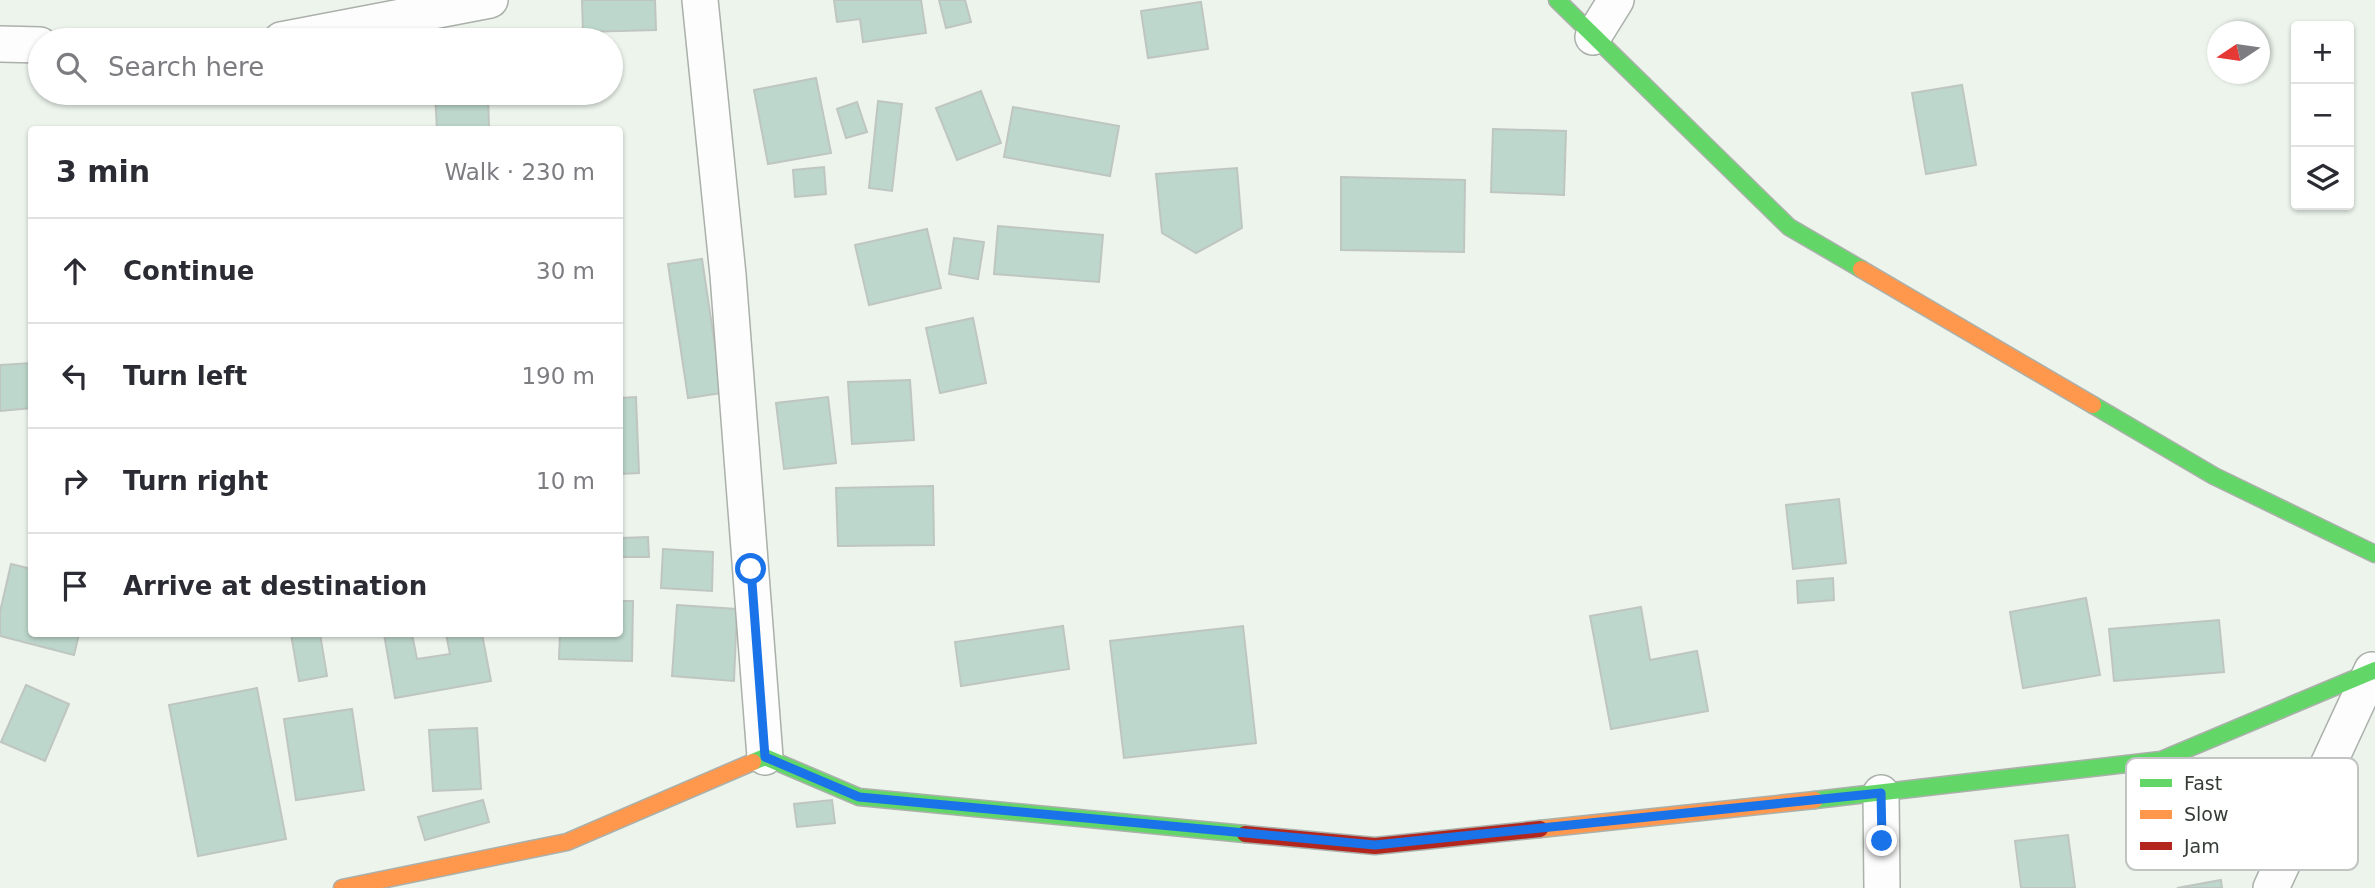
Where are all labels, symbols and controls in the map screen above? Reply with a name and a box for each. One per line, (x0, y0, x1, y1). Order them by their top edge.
north arrow (2207, 21, 2270, 84)
map controls (2291, 21, 2354, 210)
button: + (2291, 21, 2354, 84)
search box (28, 28, 623, 105)
icon: search (52, 48, 90, 86)
text: Search here (108, 52, 264, 82)
button: − (2291, 84, 2354, 147)
button: layers (2291, 147, 2354, 210)
text: 3 min (56, 154, 150, 189)
text: Walk · 230 m (444, 159, 595, 185)
icon: ahead (56, 252, 94, 290)
text: Continue (123, 256, 254, 286)
text: 30 m (536, 258, 595, 284)
icon: left (56, 357, 94, 395)
text: Turn left (123, 361, 247, 391)
text: 190 m (521, 363, 595, 389)
icon: right (56, 462, 94, 500)
text: Turn right (123, 466, 268, 496)
text: 10 m (536, 468, 595, 494)
route start (735, 553, 766, 584)
icon: arrive (56, 567, 94, 605)
text: Arrive at destination (123, 571, 427, 601)
legend (2126, 758, 2358, 870)
text: Fast (2184, 772, 2222, 794)
text: Slow (2184, 803, 2229, 825)
route end (1866, 825, 1897, 856)
text: Jam (2183, 835, 2220, 857)

